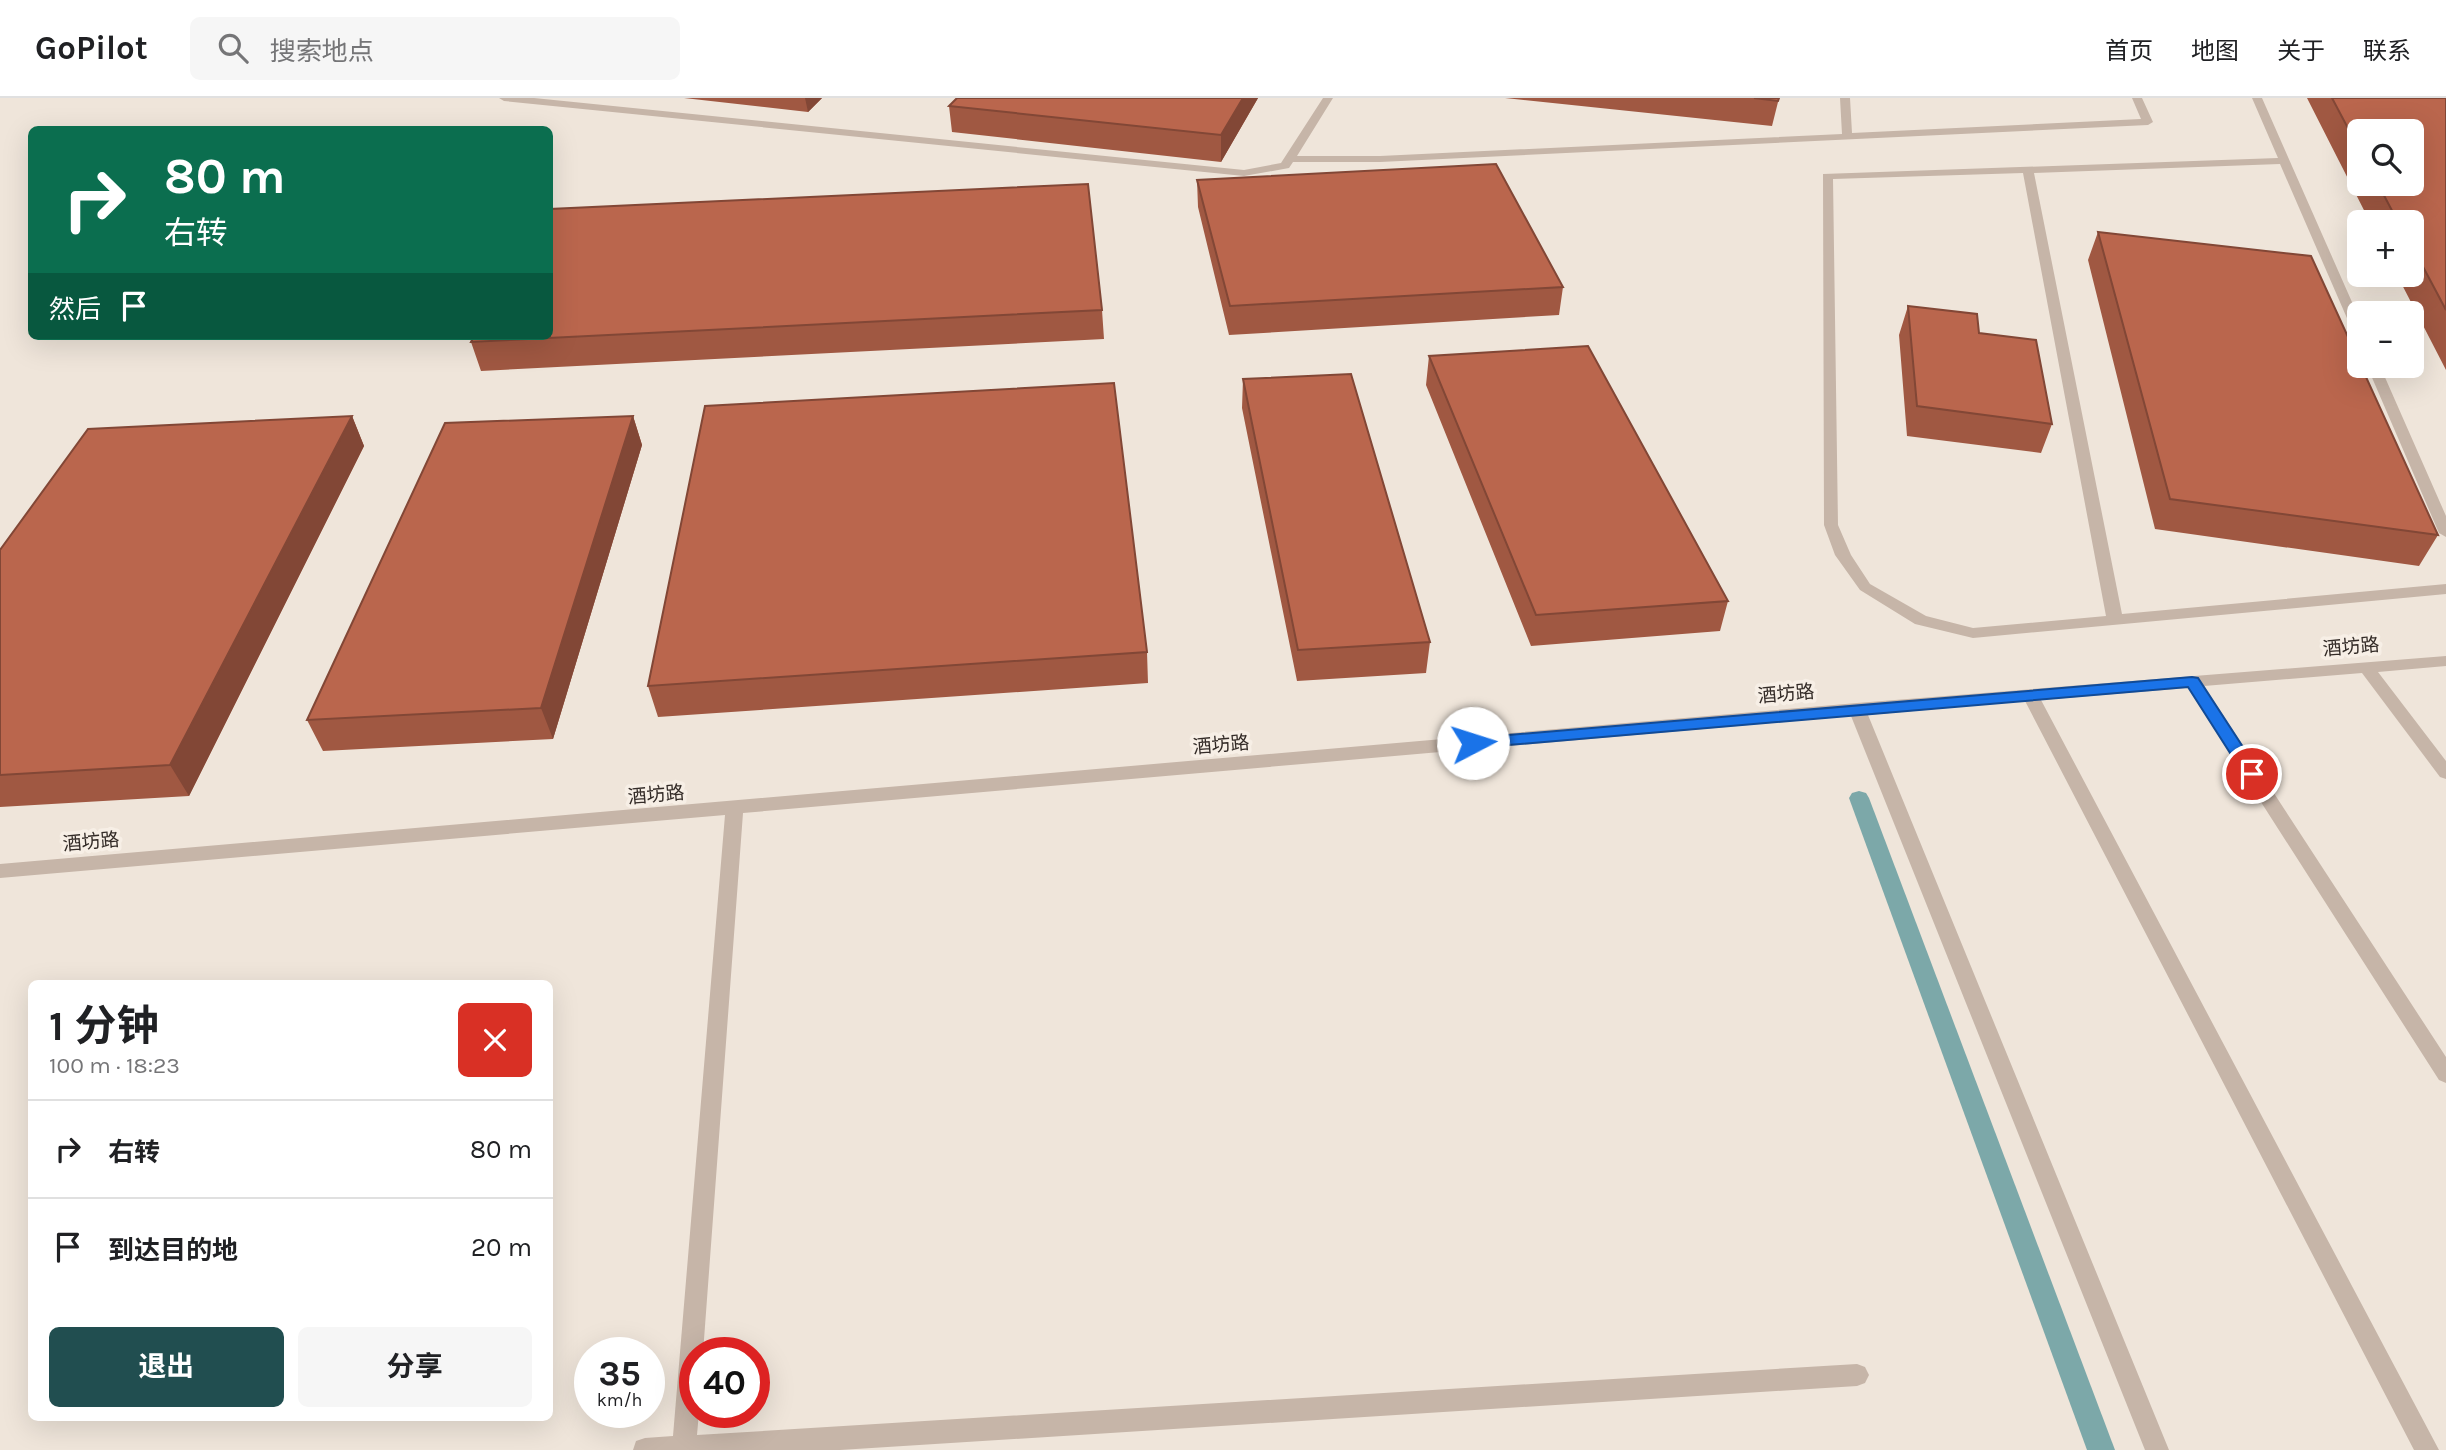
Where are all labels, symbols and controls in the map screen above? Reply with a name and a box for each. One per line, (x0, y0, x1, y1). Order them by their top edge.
search box (190, 17, 680, 80)
text: GoPilot (35, 29, 148, 67)
icon: search (214, 29, 252, 67)
text: 搜索地点 (270, 36, 374, 67)
text: 首页 (2105, 37, 2153, 65)
text: 地图 (2191, 37, 2239, 65)
text: 关于 (2277, 37, 2325, 65)
text: 联系 (2363, 37, 2411, 65)
map controls (2347, 119, 2424, 378)
button: search (2347, 119, 2424, 196)
text: 80 m (164, 148, 286, 205)
icon: right (49, 154, 140, 245)
button: + (2347, 210, 2424, 287)
text: 右转 (164, 215, 228, 252)
icon: arrive (115, 287, 153, 325)
text: 然后 (49, 294, 101, 325)
button: − (2347, 301, 2424, 378)
street label: 酒坊路 (2322, 634, 2380, 660)
street label: 酒坊路 (1757, 681, 1815, 707)
position arrow (1436, 706, 1510, 780)
street label: 酒坊路 (1192, 732, 1250, 758)
pin (2222, 744, 2282, 804)
icon: arrive (2233, 755, 2271, 793)
street label: 酒坊路 (627, 782, 685, 808)
street label: 酒坊路 (62, 829, 120, 855)
text: 1 分钟 (49, 1001, 159, 1051)
button: close (458, 1003, 532, 1077)
text: 100 m · 18:23 (49, 1052, 180, 1079)
icon: right (49, 1130, 87, 1168)
text: 80 m (470, 1134, 532, 1165)
text: 右转 (108, 1137, 160, 1168)
icon: arrive (49, 1228, 87, 1266)
text: 20 m (471, 1232, 532, 1263)
text: 到达目的地 (108, 1235, 238, 1266)
button: 退出 (49, 1327, 284, 1407)
button: 分享 (298, 1327, 532, 1407)
speed limit sign: 40 (679, 1337, 770, 1428)
text: 35 (598, 1353, 641, 1394)
text: km/h (597, 1389, 642, 1411)

